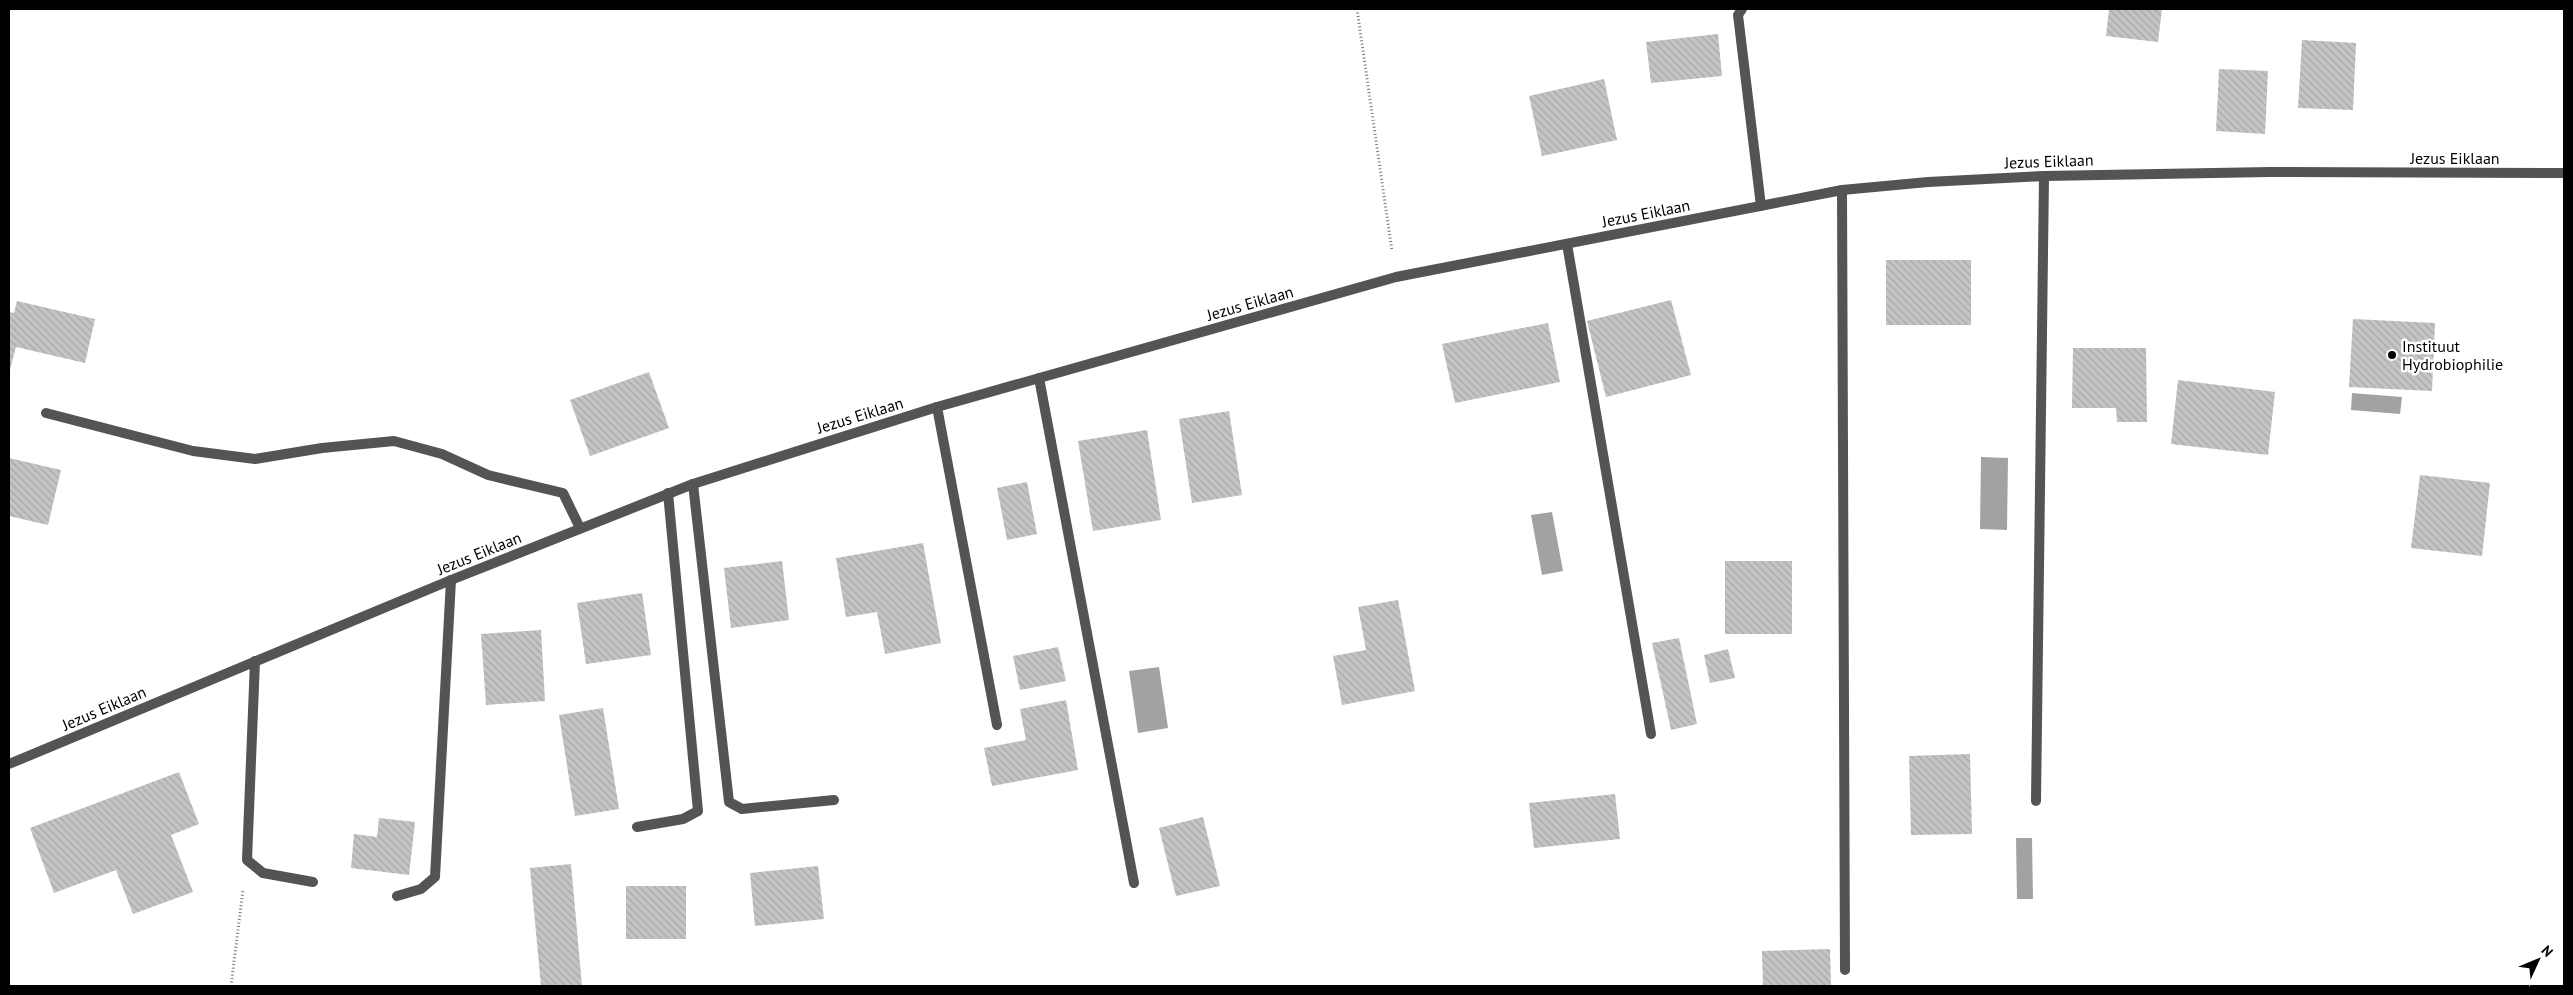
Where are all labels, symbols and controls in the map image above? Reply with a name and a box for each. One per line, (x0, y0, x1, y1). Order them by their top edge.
street label: Jezus Eiklaan (2409, 148, 2500, 168)
street label: Jezus Eiklaan (2003, 149, 2094, 173)
street label: Jezus Eiklaan (1599, 195, 1692, 232)
street label: Jezus Eiklaan (1203, 281, 1296, 325)
place label: Instituut Hydrobiophilie (2402, 336, 2503, 374)
marker: Instituut Hydrobiophilie (2386, 349, 2398, 361)
street label: Jezus Eiklaan (813, 392, 906, 438)
street label: Jezus Eiklaan (433, 527, 524, 579)
street label: Jezus Eiklaan (58, 681, 149, 735)
north arrow (2513, 935, 2563, 985)
text: N (2538, 941, 2557, 961)

